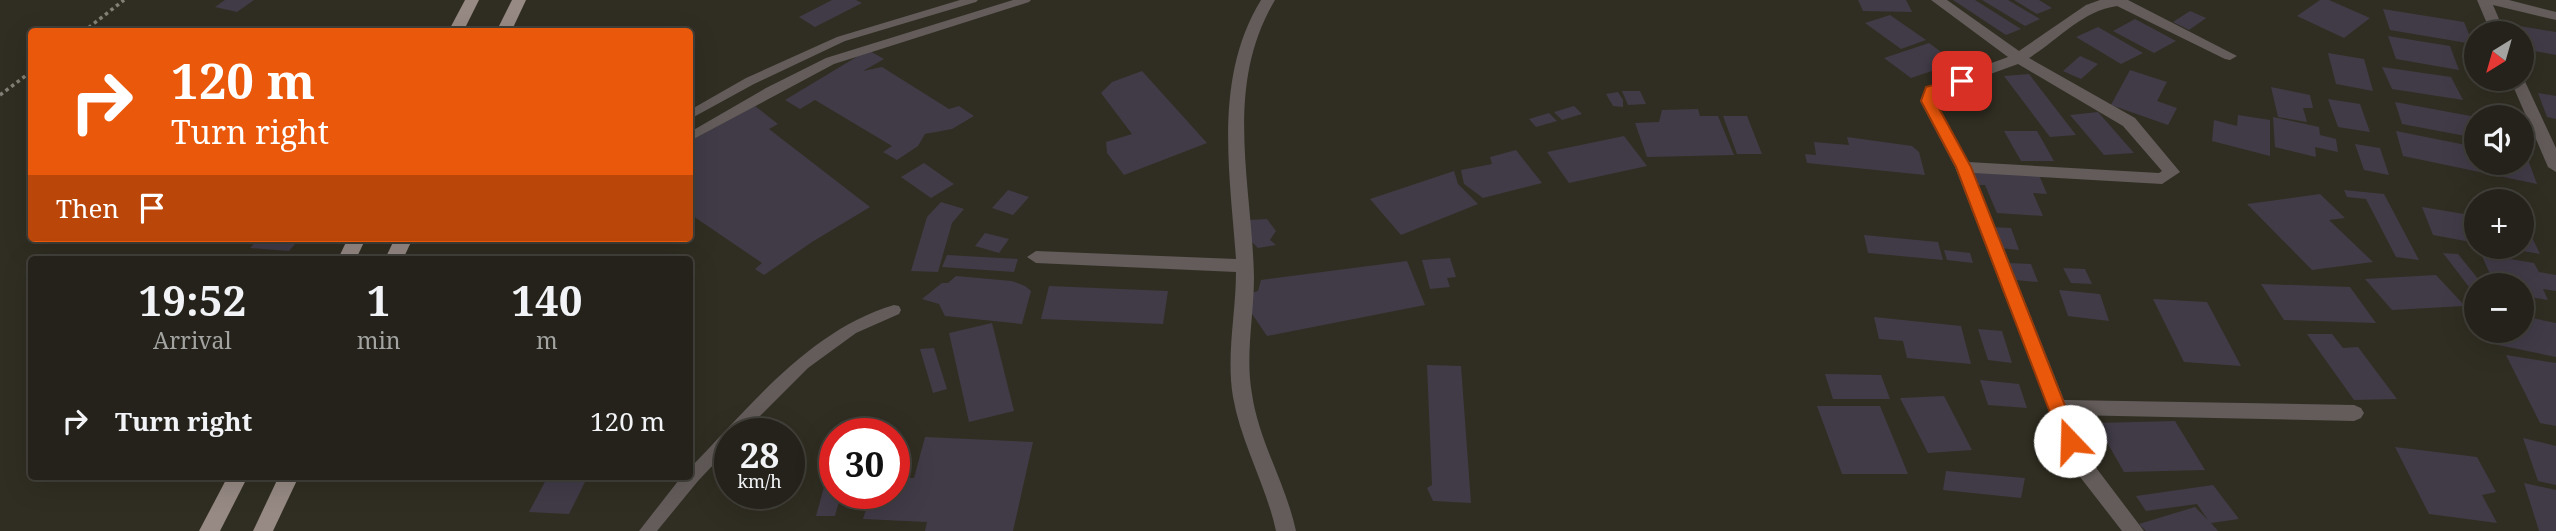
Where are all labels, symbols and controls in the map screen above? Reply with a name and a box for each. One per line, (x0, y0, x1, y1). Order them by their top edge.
north arrow (2464, 21, 2534, 91)
map controls (2464, 21, 2534, 343)
text: 120 m (171, 47, 315, 113)
pin (1932, 51, 1992, 111)
icon: right (56, 56, 147, 147)
icon: arrive (1943, 62, 1981, 100)
button: sound (2464, 105, 2534, 175)
text: Turn right (171, 110, 329, 153)
icon: arrive (133, 189, 171, 227)
button: + (2464, 189, 2534, 259)
text: Then (56, 190, 119, 226)
text: 19:52 (139, 271, 246, 328)
text: 1 (367, 271, 391, 328)
text: 140 (511, 271, 582, 328)
button: − (2464, 273, 2534, 343)
text: Arrival (153, 324, 232, 356)
text: min (357, 324, 401, 356)
text: m (536, 324, 558, 356)
icon: right (56, 402, 94, 440)
text: Turn right (115, 403, 252, 439)
text: 120 m (590, 403, 665, 439)
position arrow (2033, 404, 2107, 478)
speed limit sign: 30 (819, 418, 910, 509)
text: 28 (740, 431, 779, 478)
text: km/h (737, 469, 782, 493)

